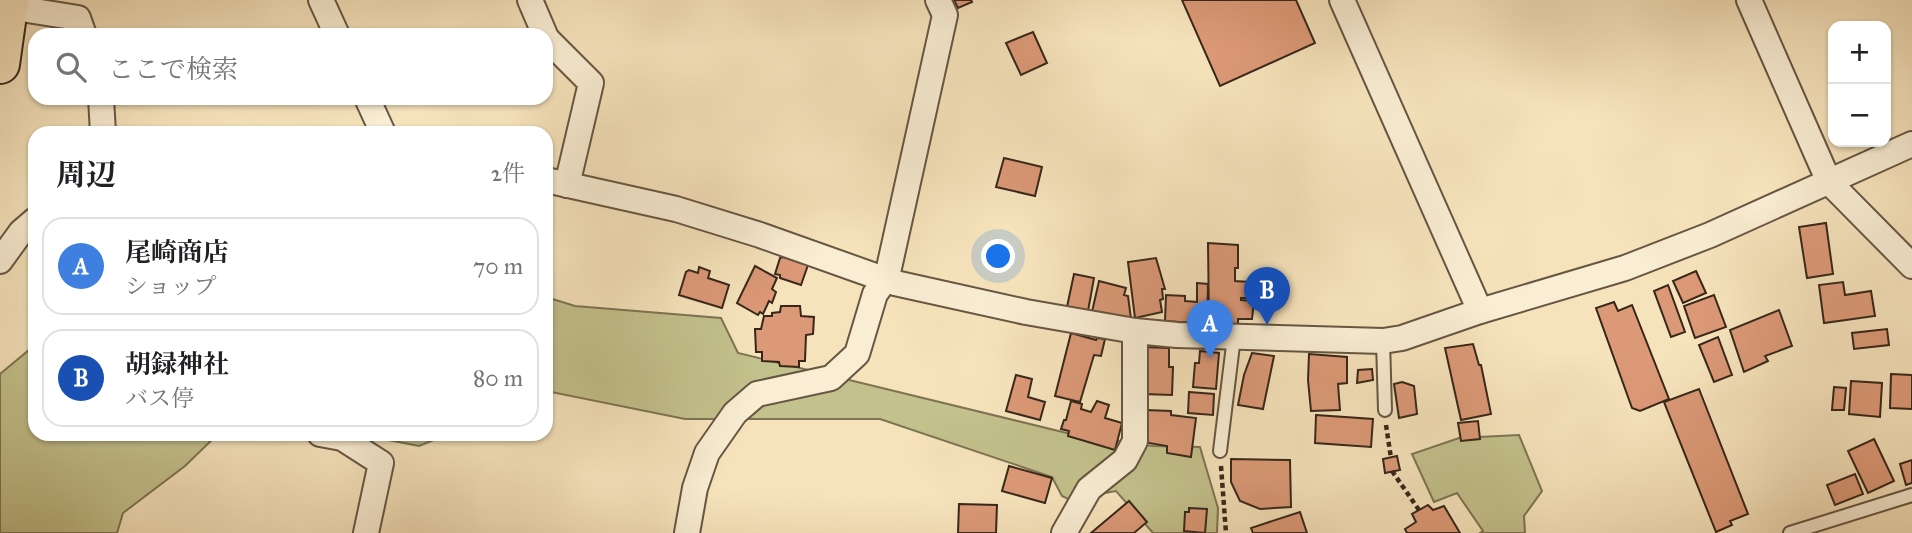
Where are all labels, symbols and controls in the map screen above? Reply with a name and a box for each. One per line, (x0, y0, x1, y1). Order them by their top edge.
map controls (1828, 21, 1891, 147)
button: + (1828, 21, 1891, 84)
search box (28, 28, 553, 105)
icon: search (52, 48, 90, 86)
text: ここで検索 (108, 53, 238, 85)
button: − (1828, 84, 1891, 147)
text: 周辺 (56, 157, 116, 193)
text: 2件 (491, 159, 525, 187)
text: 尾崎商店 (125, 236, 229, 268)
your location (981, 239, 1015, 273)
text: A (73, 252, 89, 280)
text: 70 m (473, 252, 523, 280)
pin: B (1244, 267, 1290, 325)
text: ショップ (125, 272, 217, 300)
pin: A (1187, 300, 1233, 358)
text: 胡録神社 (125, 348, 229, 380)
text: B (73, 364, 89, 392)
text: 80 m (473, 364, 523, 392)
text: バス停 (125, 384, 194, 412)

